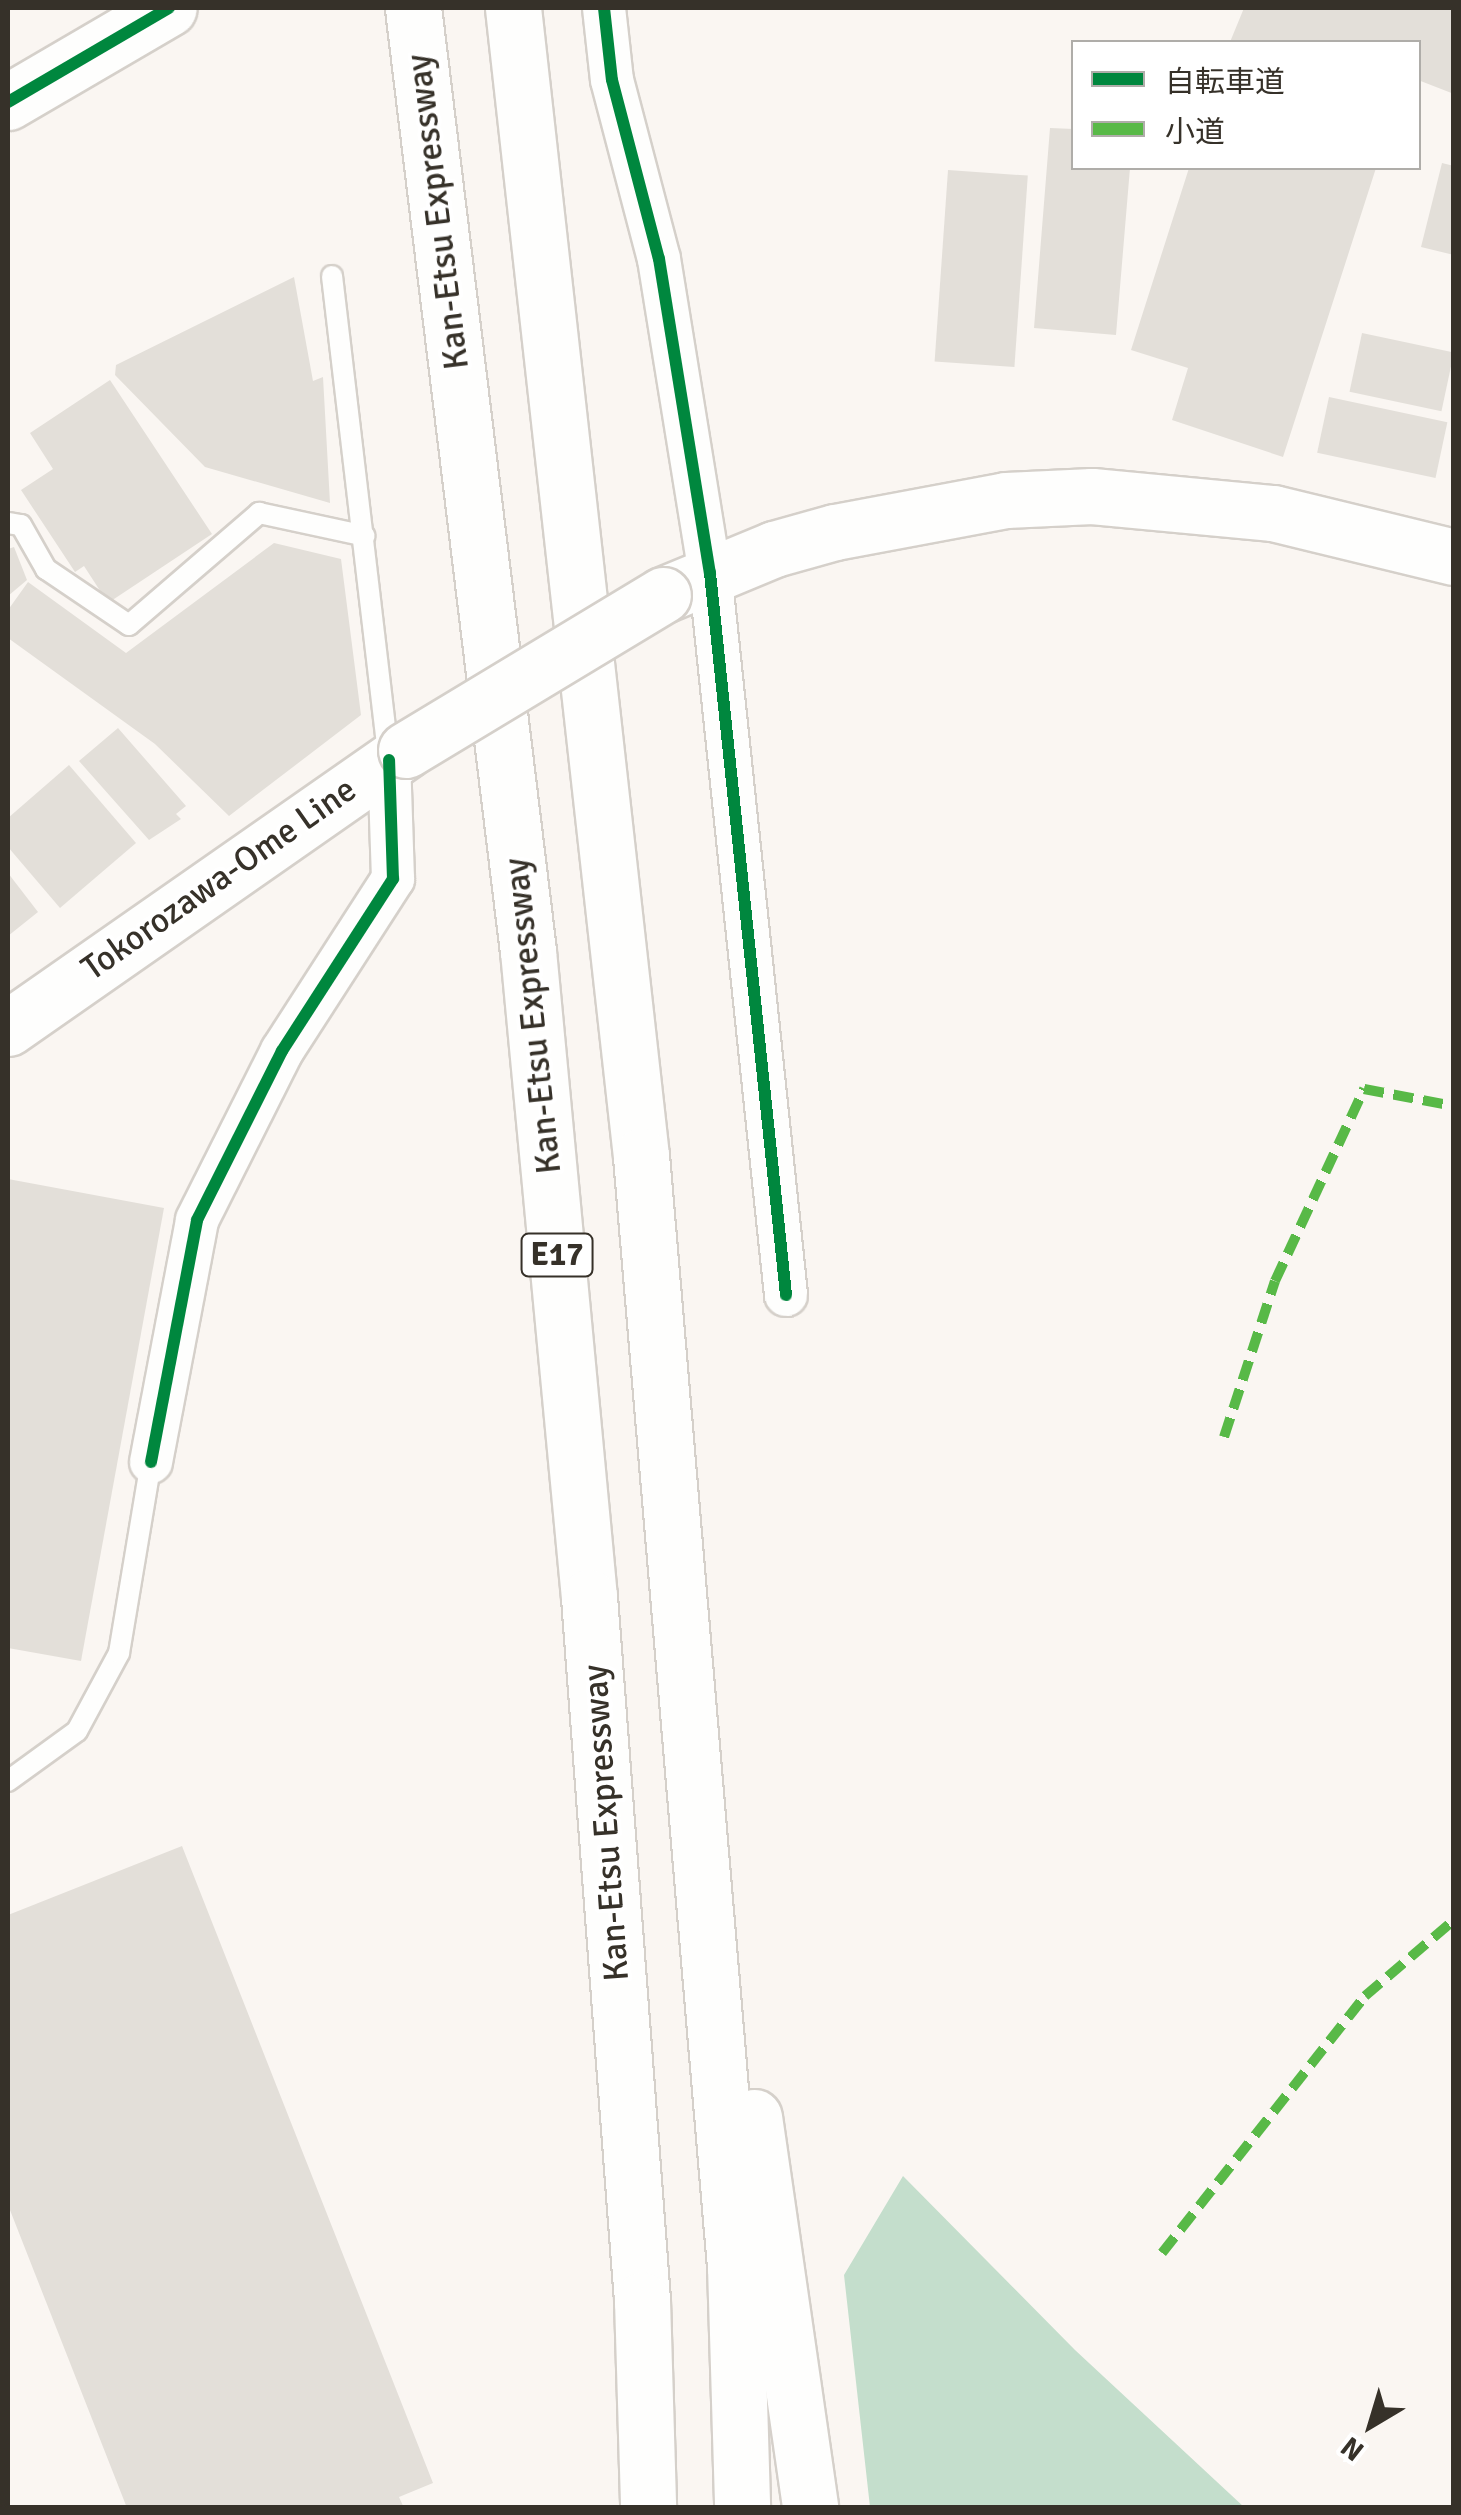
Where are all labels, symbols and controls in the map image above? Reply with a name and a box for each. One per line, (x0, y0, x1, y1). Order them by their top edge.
legend (1071, 40, 1421, 170)
street label: Kan-Etsu Expressway (398, 52, 478, 372)
text: 自転車道 (1165, 64, 1285, 101)
text: 小道 (1165, 114, 1225, 151)
street label: Tokorozawa-Ome Line (74, 769, 364, 989)
street label: Kan-Etsu Expressway (496, 856, 570, 1176)
road number: E17 (520, 1228, 594, 1282)
street label: Kan-Etsu Expressway (574, 1663, 638, 1983)
north arrow (1321, 2375, 1421, 2475)
text: N (1334, 2429, 1371, 2468)

